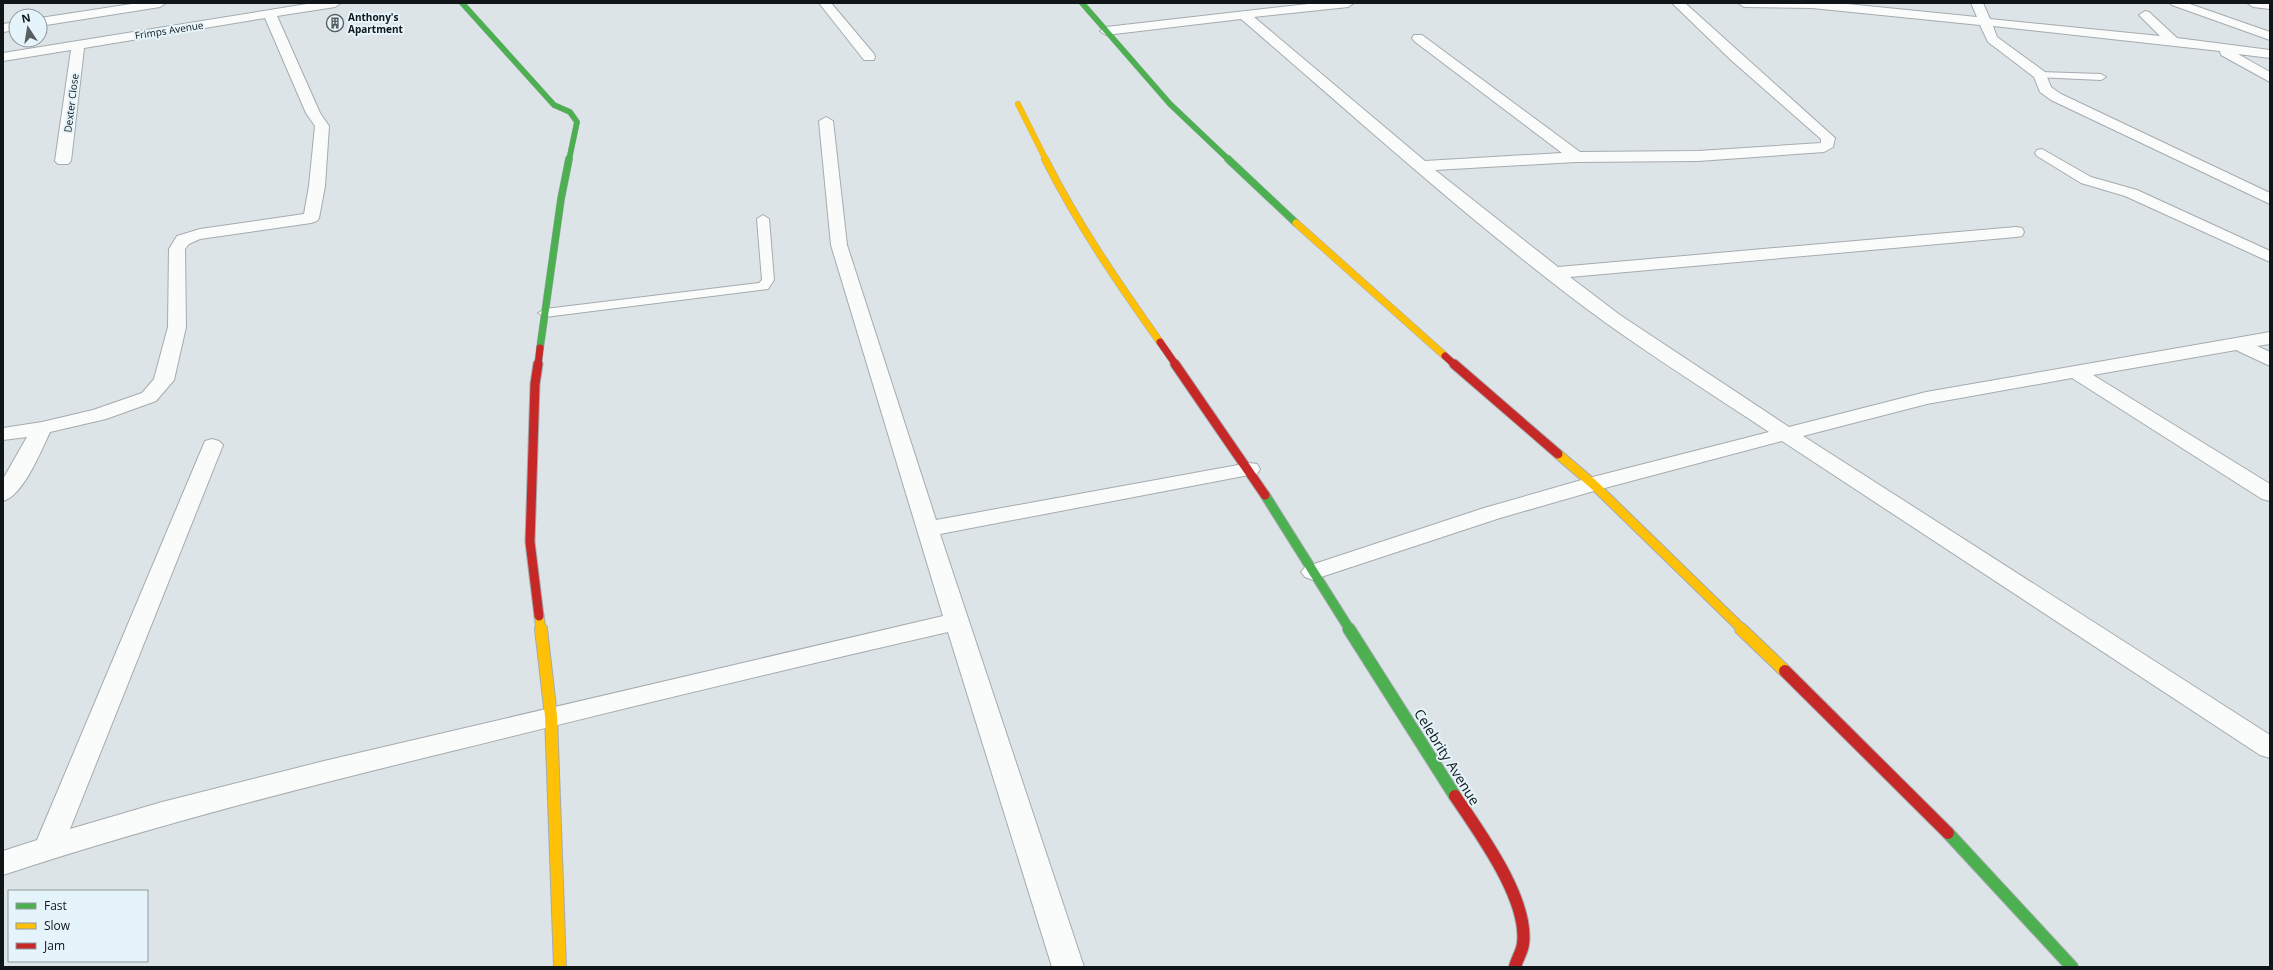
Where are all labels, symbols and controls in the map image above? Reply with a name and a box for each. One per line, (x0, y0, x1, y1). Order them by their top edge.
north arrow (8, 8, 48, 48)
text: N (20, 9, 32, 26)
place label: Anthony's Apartment (348, 10, 403, 36)
building icon: Anthony's Apartment (325, 13, 345, 33)
street label: Frimps Avenue (134, 18, 205, 42)
street label: Dexter Close (60, 72, 82, 133)
street label: Celebrity Avenue (1410, 705, 1485, 809)
legend (8, 890, 148, 962)
text: Fast (44, 897, 67, 914)
text: Slow (44, 917, 71, 934)
text: Jam (43, 937, 65, 954)

